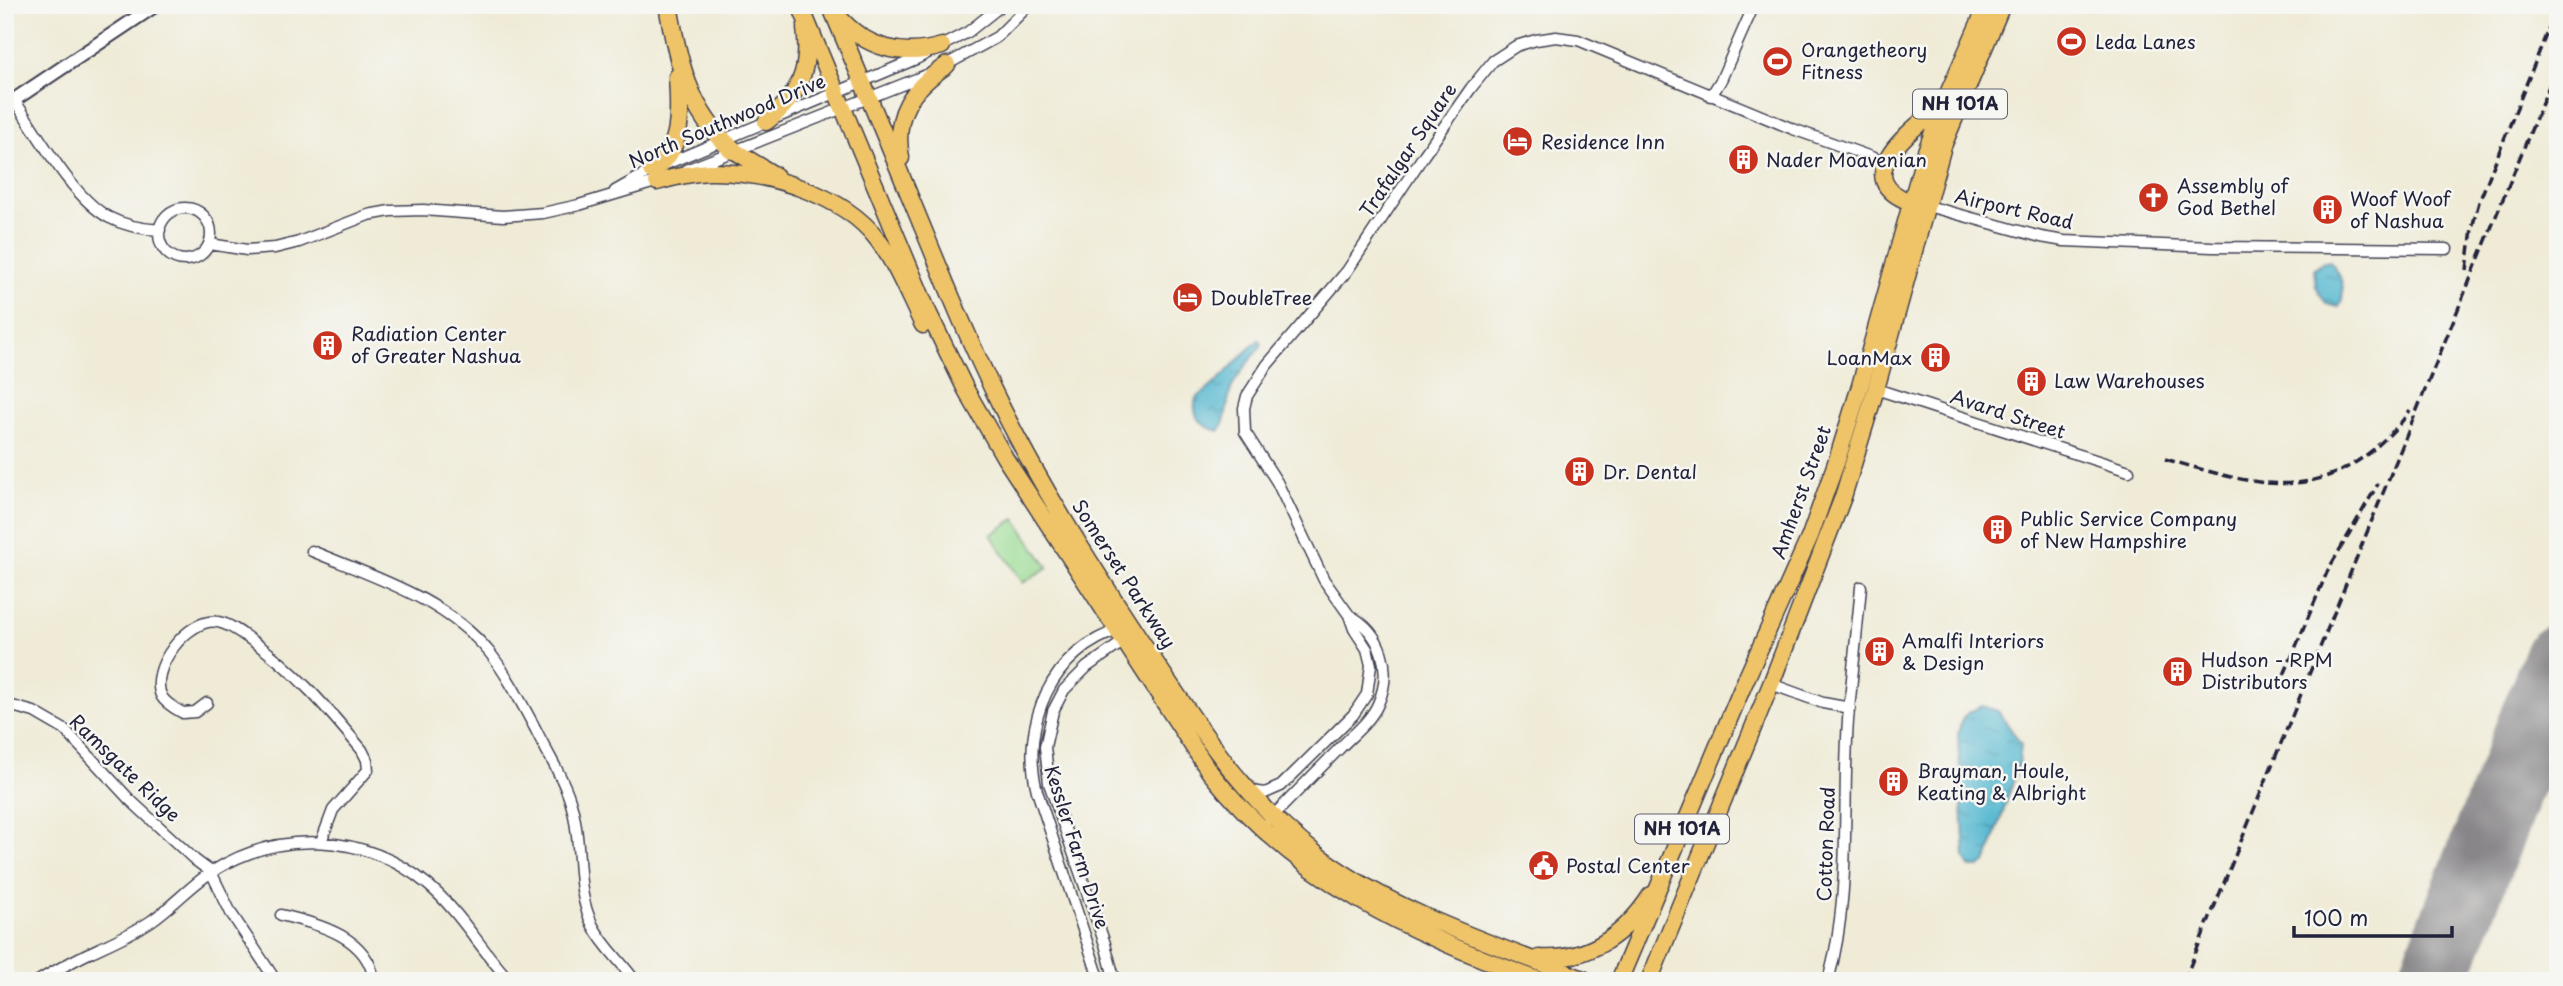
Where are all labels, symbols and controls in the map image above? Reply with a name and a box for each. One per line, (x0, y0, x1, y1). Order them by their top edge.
sports icon: Leda Lanes (2055, 25, 2089, 59)
place label: Leda Lanes (2095, 27, 2196, 55)
place label: Orangetheory Fitness (1801, 35, 1927, 85)
sports icon: Orangetheory Fitness (1761, 44, 1795, 78)
street label: North Southwood Drive (624, 66, 829, 174)
street label: Trafalgar Square (1352, 77, 1463, 222)
road number: NH 101A (1913, 90, 2007, 119)
hotel icon: Residence Inn (1501, 125, 1535, 159)
place label: Residence Inn (1541, 127, 1665, 155)
building icon: Nader Moavenian (1726, 143, 1760, 177)
place label: Nader Moavenian (1766, 145, 1927, 173)
place label: Assembly of God Bethel (2177, 171, 2290, 221)
church icon: Assembly of God Bethel (2137, 180, 2171, 214)
street label: Airport Road (1952, 181, 2076, 235)
place label: Woof Woof of Nashua (2350, 184, 2452, 234)
building icon: Woof Woof of Nashua (2310, 193, 2344, 227)
hotel icon: DoubleTree (1170, 281, 1204, 315)
place label: DoubleTree (1210, 283, 1312, 311)
place label: Radiation Center of Greater Nashua (351, 319, 521, 369)
building icon: Radiation Center of Greater Nashua (311, 328, 345, 362)
building icon: LoanMax (1918, 341, 1952, 375)
place label: LoanMax (1827, 343, 1912, 371)
building icon: Law Warehouses (2014, 364, 2048, 398)
place label: Law Warehouses (2054, 366, 2205, 394)
street label: Avard Street (1947, 381, 2070, 445)
street label: Amherst Street (1763, 421, 1837, 562)
building icon: Dr. Dental (1563, 455, 1597, 489)
place label: Dr. Dental (1603, 457, 1697, 485)
street label: Somerset Parkway (1066, 494, 1183, 653)
place label: Public Service Company of New Hampshire (2020, 504, 2237, 554)
building icon: Public Service Company of New Hampshire (1980, 513, 2014, 547)
place label: Amalfi Interiors & Design (1902, 626, 2044, 676)
building icon: Amalfi Interiors & Design (1862, 635, 1896, 669)
place label: Hudson - RPM Distributors (2201, 645, 2333, 695)
building icon: Hudson - RPM Distributors (2161, 654, 2195, 688)
street label: Ramsgate Ridge (64, 707, 187, 828)
place label: Brayman, Houle, Keating & Albright (1917, 756, 2087, 806)
street label: Kessler Farm Drive (1038, 761, 1118, 932)
building icon: Brayman, Houle, Keating & Albright (1877, 765, 1911, 799)
street label: Cotton Road (1809, 786, 1841, 902)
road number: NH 101A (1635, 814, 1729, 844)
public building icon: Postal Center (1526, 849, 1560, 883)
place label: Postal Center (1566, 851, 1690, 879)
scale bar (2294, 895, 2451, 939)
text: 100 m (2304, 901, 2368, 933)

